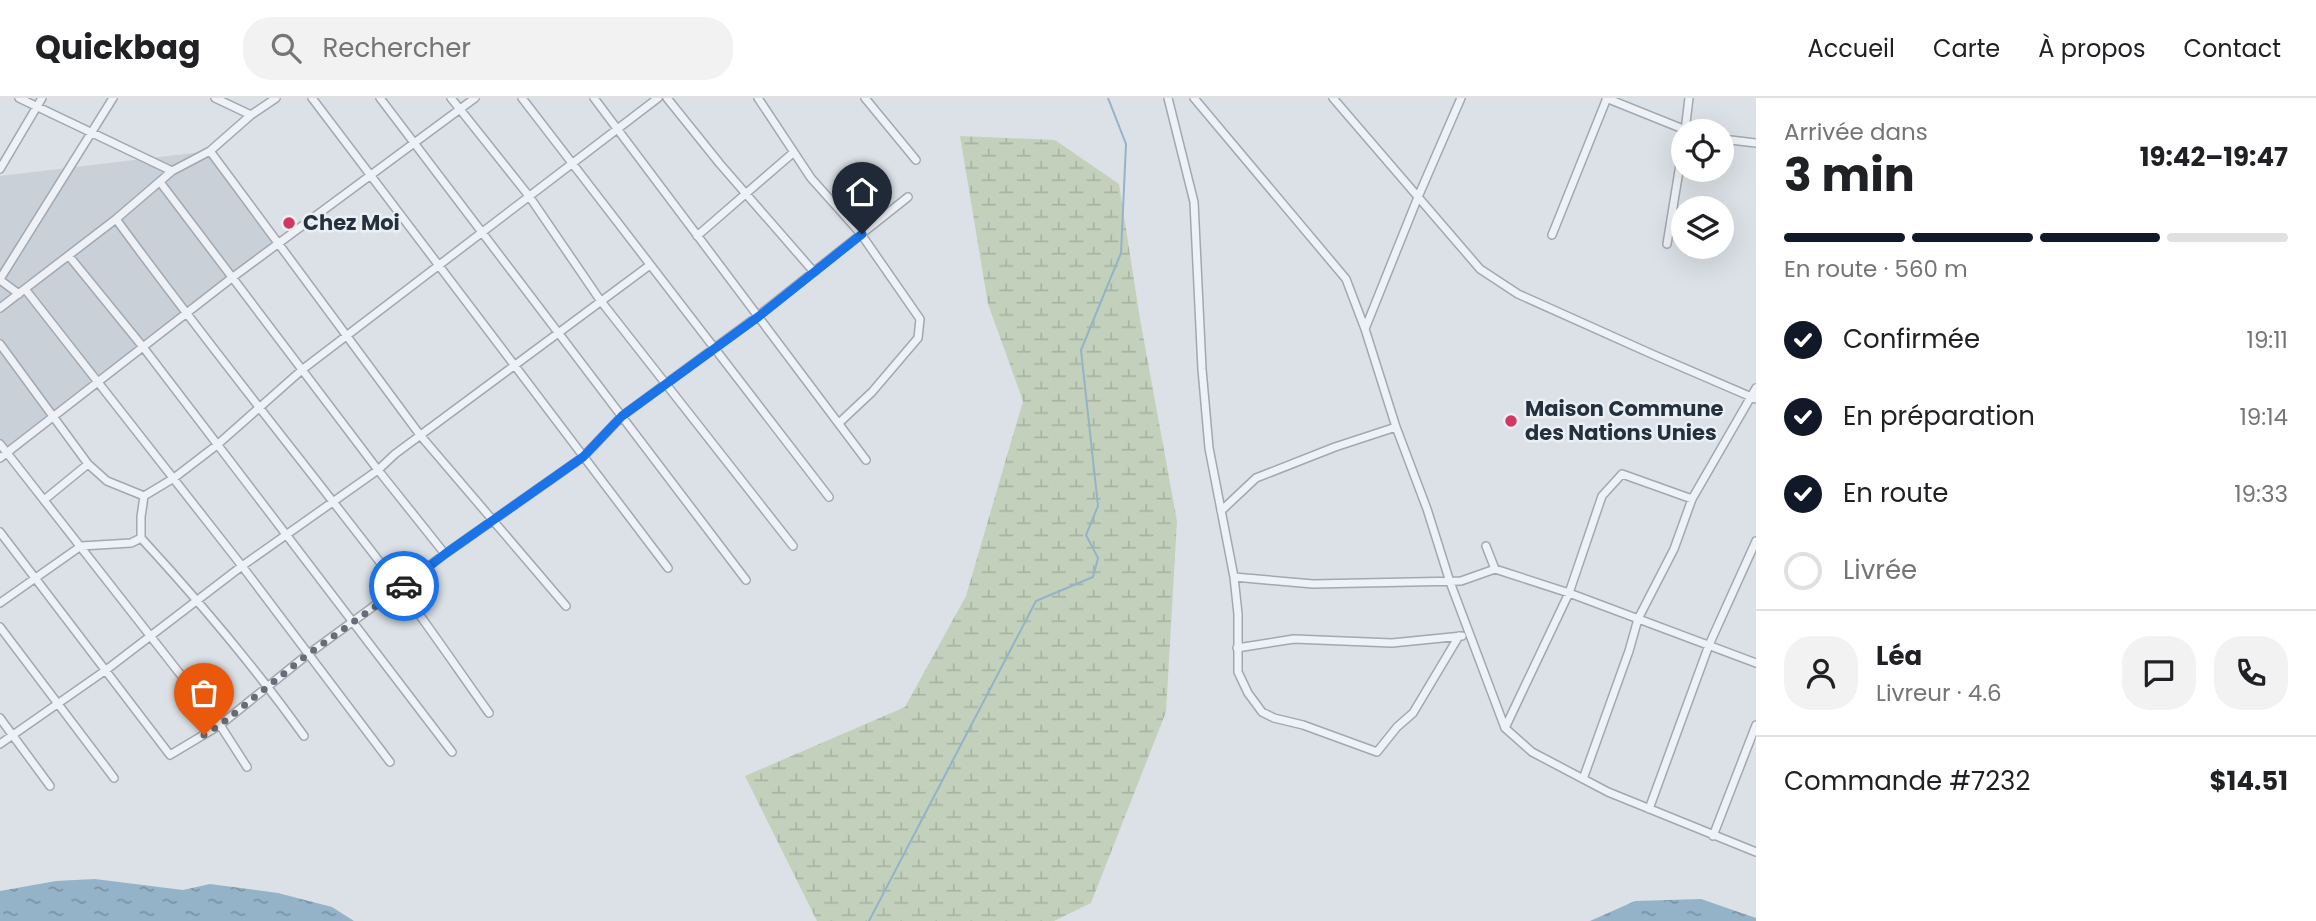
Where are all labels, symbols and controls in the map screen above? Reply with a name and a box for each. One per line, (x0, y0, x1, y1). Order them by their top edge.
search box (243, 17, 733, 80)
text: Quickbag (35, 24, 201, 71)
icon: search (267, 29, 305, 67)
text: Rechercher (323, 30, 471, 66)
text: Accueil (1808, 32, 1895, 65)
text: Carte (1933, 32, 2000, 65)
text: À propos (2038, 32, 2145, 65)
text: Contact (2183, 32, 2281, 65)
text: Arrivée dans (1784, 116, 1928, 148)
map controls (1671, 119, 1734, 259)
button: locate (1671, 119, 1734, 182)
text: 19:42–19:47 (2140, 139, 2288, 175)
text: 3 min (1784, 143, 1915, 207)
pin (832, 162, 892, 234)
icon: home (843, 173, 881, 211)
button: layers (1671, 196, 1734, 259)
place label: Chez Moi (303, 208, 400, 237)
marker: Chez Moi (281, 215, 297, 231)
text: En route · 560 m (1784, 253, 1968, 285)
icon: check (1784, 321, 1822, 359)
text: Confirmée (1843, 321, 1980, 357)
text: 19:11 (2247, 324, 2288, 356)
place label: Maison Commune des Nations Unies (1525, 394, 1724, 447)
icon: check (1784, 398, 1822, 436)
text: En préparation (1843, 398, 2035, 434)
text: 19:14 (2239, 401, 2288, 433)
marker: Maison Commune des Nations Unies (1503, 413, 1519, 429)
icon: check (1784, 475, 1822, 513)
text: En route (1843, 475, 1948, 511)
text: 19:33 (2234, 478, 2288, 510)
courier (369, 551, 439, 621)
text: Livrée (1843, 552, 1917, 588)
icon: car (385, 567, 423, 605)
button: person (1784, 636, 1858, 710)
button: chat (2122, 636, 2196, 710)
button: phone (2214, 636, 2288, 710)
text: Léa (1876, 638, 1922, 674)
pin (174, 663, 234, 735)
icon: bag (185, 674, 223, 712)
text: Livreur · 4.6 (1876, 677, 2002, 709)
text: Commande #7232 (1784, 763, 2030, 799)
text: $14.51 (2210, 763, 2288, 799)

